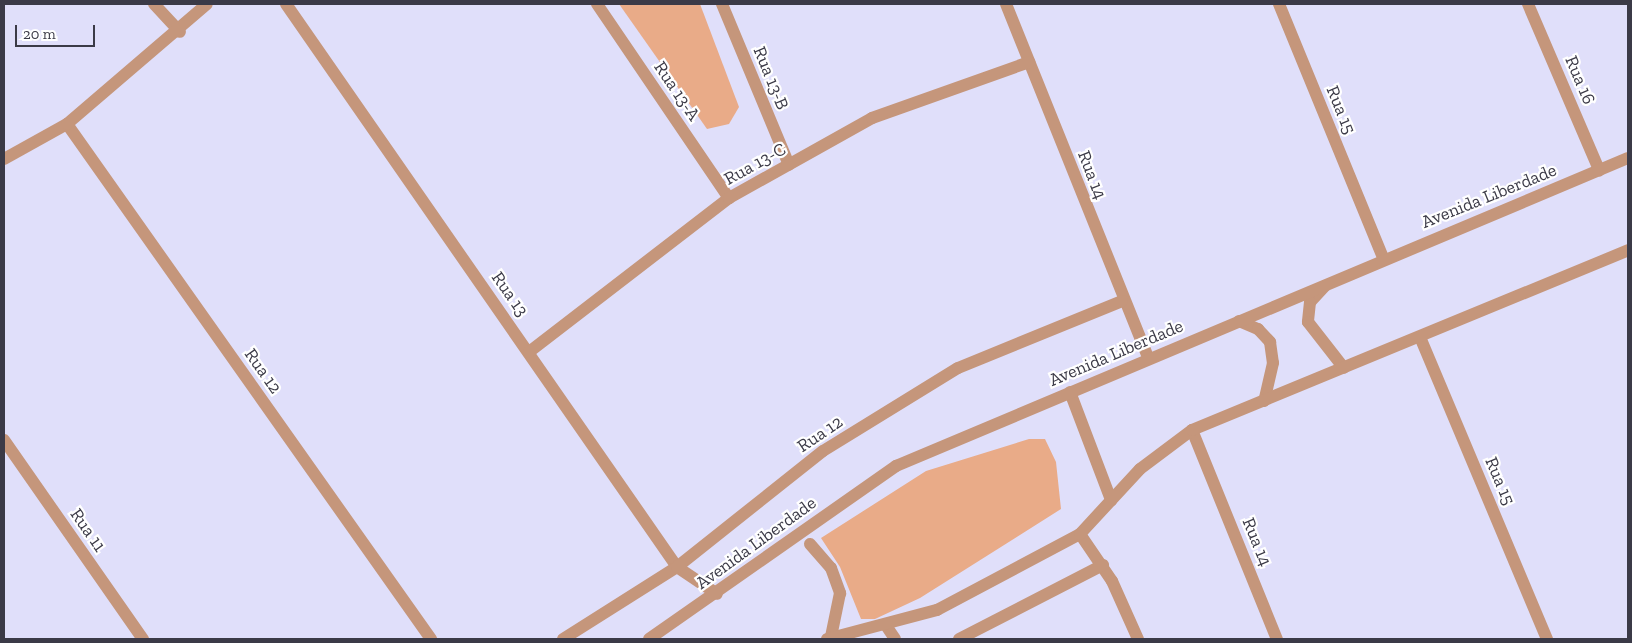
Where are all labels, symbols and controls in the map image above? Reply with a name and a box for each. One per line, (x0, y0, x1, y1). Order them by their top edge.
scale bar (18, 15, 98, 47)
text: 20 m (23, 25, 56, 43)
street label: Rua 13-B (749, 43, 793, 113)
street label: Rua 16 (1560, 53, 1600, 107)
street label: Rua 13-A (649, 57, 705, 125)
street label: Rua 15 (1322, 83, 1360, 137)
street label: Rua 13-C (720, 138, 790, 190)
street label: Rua 14 (1073, 148, 1111, 202)
street label: Avenida Liberdade (1418, 159, 1560, 233)
street label: Rua 13 (487, 267, 533, 321)
street label: Avenida Liberdade (1046, 315, 1186, 391)
street label: Rua 12 (240, 344, 286, 398)
street label: Rua 12 (793, 411, 847, 457)
street label: Rua 15 (1480, 454, 1520, 508)
street label: Avenida Liberdade (692, 492, 820, 594)
street label: Rua 11 (65, 504, 111, 556)
street label: Rua 14 (1238, 514, 1276, 570)

